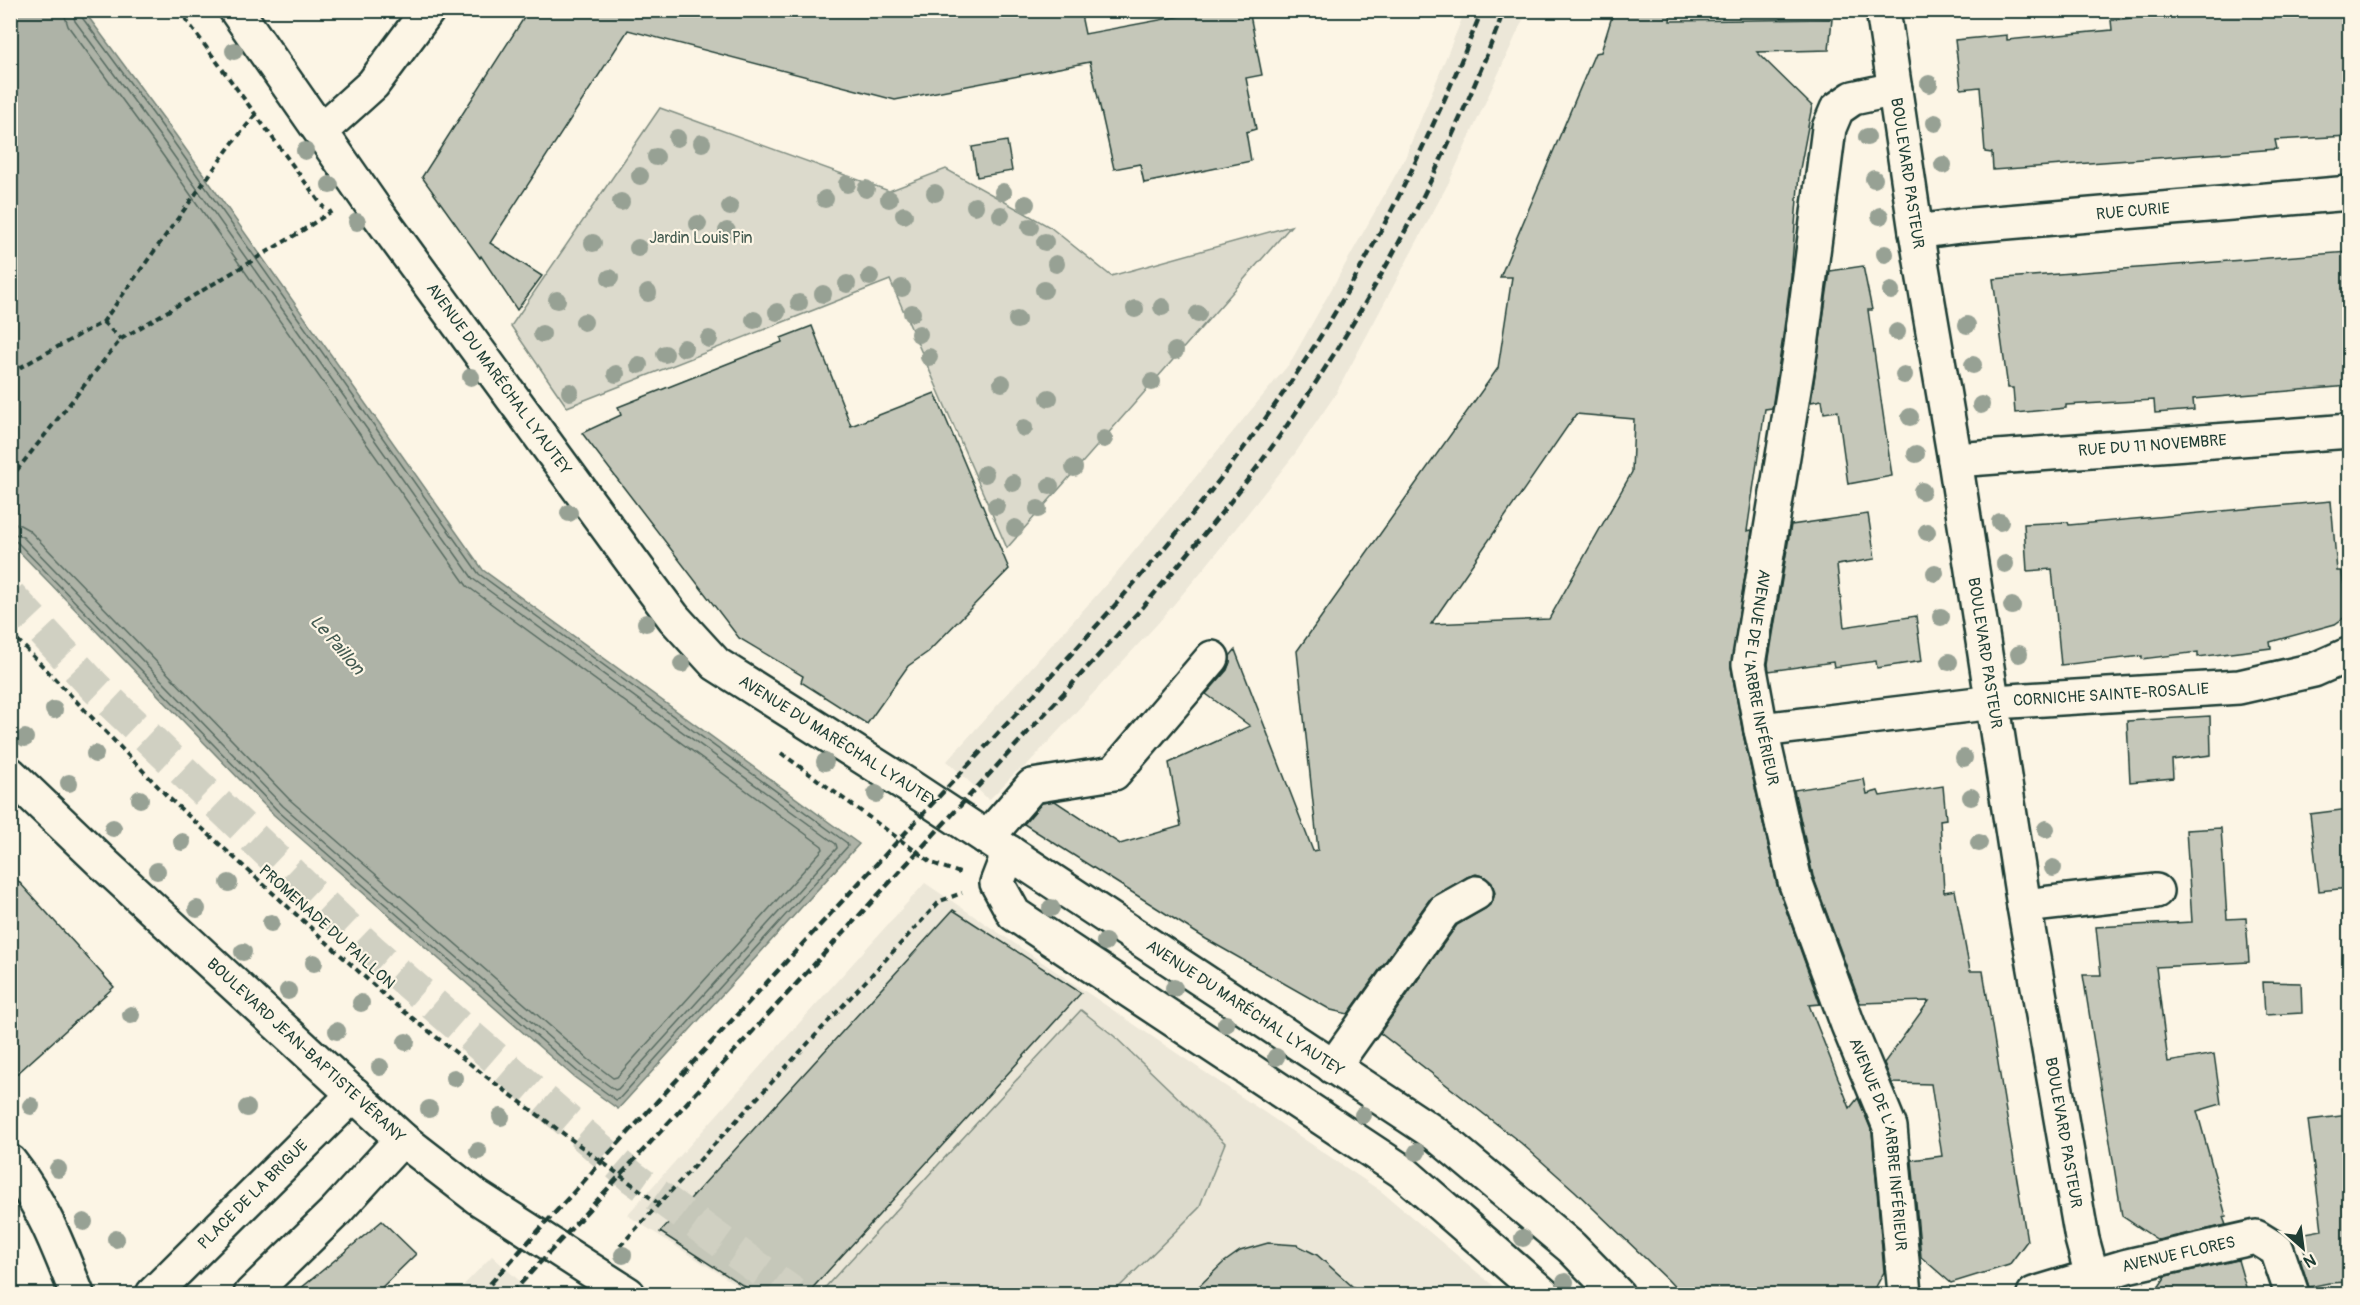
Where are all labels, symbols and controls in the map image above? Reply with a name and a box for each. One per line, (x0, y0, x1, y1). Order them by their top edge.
street label: BOULEVARD PASTEUR (1886, 96, 1929, 250)
street label: RUE CURIE (2095, 198, 2171, 224)
park label: Jardin Louis Pin (649, 228, 753, 248)
street label: AVENUE DU MARÉCHAL LYAUTEY (422, 279, 575, 479)
street label: RUE DU 11 NOVEMBRE (2077, 430, 2227, 461)
street label: AVENUE DE L'ARBRE INFÉRIEUR (1739, 568, 1783, 788)
street label: BOULEVARD PASTEUR (1963, 576, 2006, 730)
water label: Le Paillon (305, 610, 370, 680)
street label: AVENUE DU MARÉCHAL LYAUTEY (735, 671, 942, 813)
street label: CORNICHE SAINTE-ROSALIE (2013, 679, 2210, 711)
street label: PROMENADE DU PAILLON (255, 861, 399, 993)
street label: AVENUE DU MARÉCHAL LYAUTEY (1142, 936, 1348, 1081)
street label: BOULEVARD JEAN-BAPTISTE VÉRANY (203, 954, 409, 1147)
street label: AVENUE DE L'ARBRE INFÉRIEUR (1844, 1035, 1911, 1252)
street label: BOULEVARD PASTEUR (2041, 1056, 2086, 1209)
street label: PLACE DE LA BRIGUE (194, 1136, 312, 1254)
north arrow (2273, 1218, 2333, 1278)
street label: AVENUE FLORES (2119, 1232, 2237, 1277)
text: N (2300, 1249, 2319, 1272)

